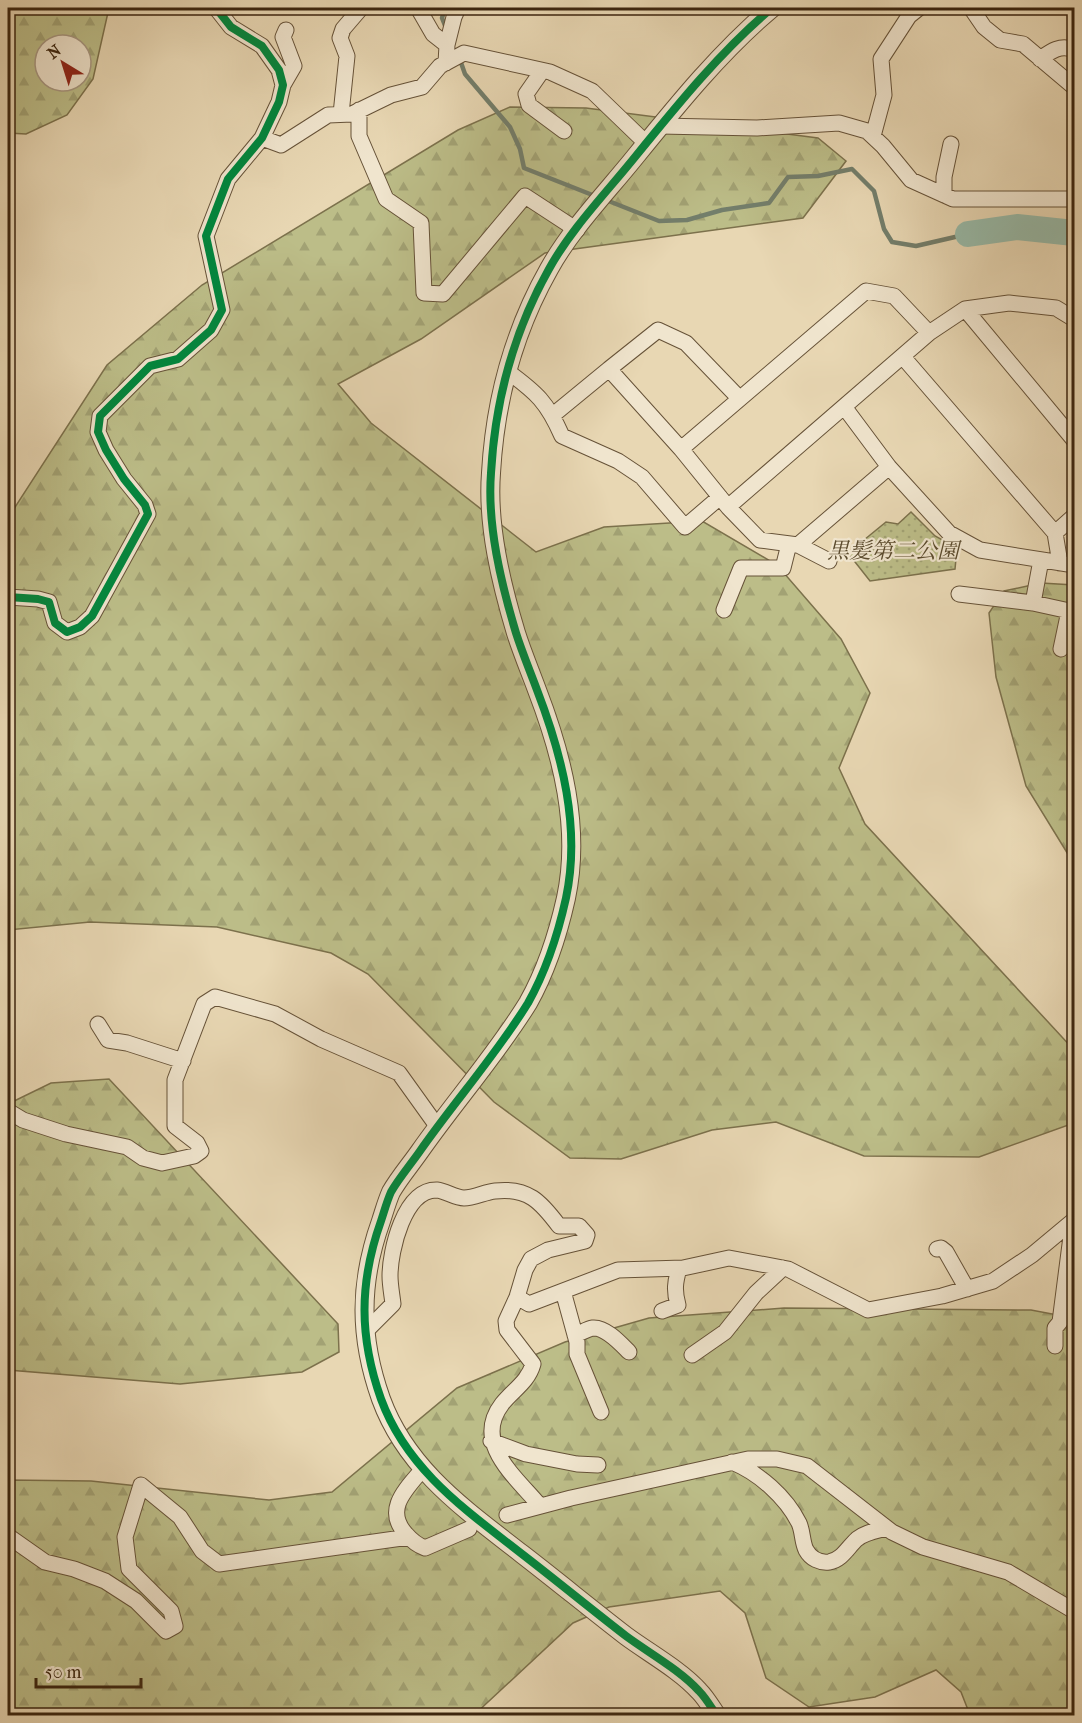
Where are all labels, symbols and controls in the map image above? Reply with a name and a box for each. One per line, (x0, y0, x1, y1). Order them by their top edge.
north arrow (33, 33, 93, 93)
text: N (43, 40, 65, 63)
park label: 黒髪第二公園 (827, 538, 962, 564)
scale bar (36, 1651, 141, 1689)
text: 50 m (45, 1662, 82, 1683)

